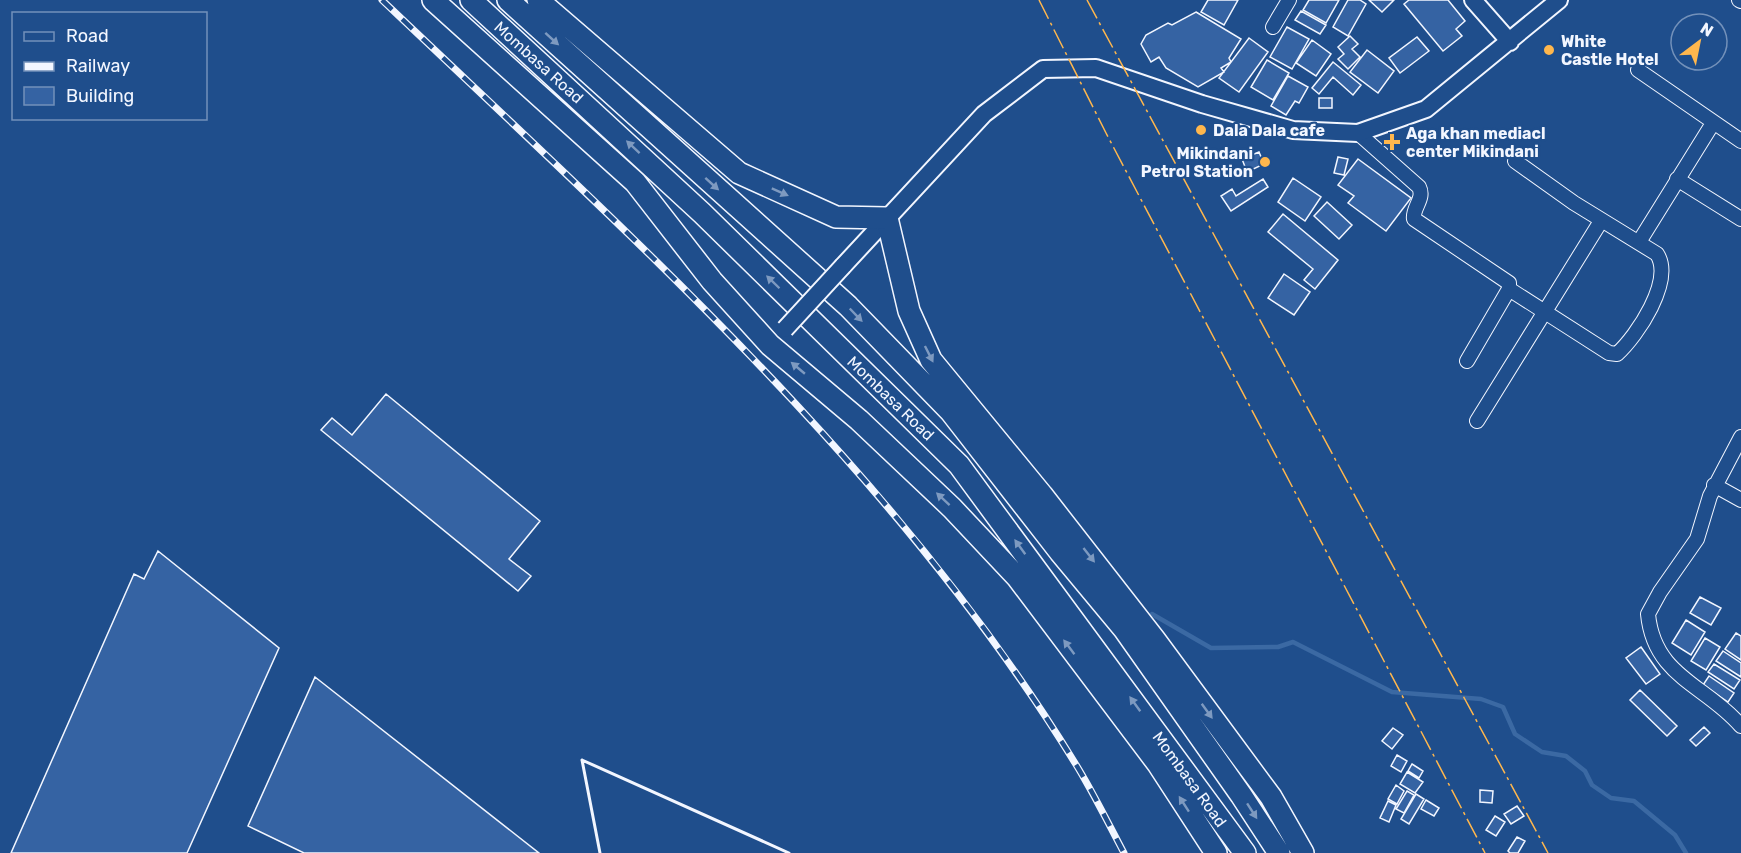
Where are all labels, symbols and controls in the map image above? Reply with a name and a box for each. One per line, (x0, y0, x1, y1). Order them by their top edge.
legend (12, 12, 207, 120)
north arrow (1669, 12, 1729, 72)
street label: Mombasa Road (490, 17, 587, 107)
text: N (1697, 19, 1717, 41)
text: Road (66, 25, 109, 47)
one-way arrow (544, 32, 559, 46)
place label: White Castle Hotel (1561, 32, 1659, 69)
marker: White Castle Hotel (1542, 43, 1556, 57)
text: Railway (66, 55, 130, 77)
text: Building (66, 85, 134, 107)
place label: Dala Dala cafe (1213, 121, 1325, 140)
marker: Dala Dala cafe (1194, 123, 1208, 137)
place label: Aga khan mediacl center Mikindani (1406, 124, 1546, 161)
marker: Aga khan mediacl center Mikindani (1383, 133, 1401, 151)
one-way arrow (625, 140, 640, 154)
place label: Mikindani Petrol Station (1141, 144, 1253, 181)
marker: Mikindani Petrol Station (1258, 155, 1272, 169)
one-way arrow (704, 177, 719, 190)
one-way arrow (771, 188, 789, 197)
one-way arrow (767, 276, 781, 290)
one-way arrow (849, 307, 863, 321)
one-way arrow (924, 346, 934, 363)
street label: Mombasa Road (843, 352, 938, 445)
one-way arrow (791, 362, 806, 375)
one-way arrow (935, 492, 950, 506)
one-way arrow (1014, 540, 1026, 556)
one-way arrow (1083, 548, 1095, 563)
one-way arrow (1063, 639, 1075, 655)
one-way arrow (1130, 697, 1142, 712)
one-way arrow (1201, 702, 1213, 718)
street label: Mombasa Road (1149, 728, 1231, 831)
one-way arrow (1179, 796, 1190, 812)
one-way arrow (1246, 803, 1258, 819)

